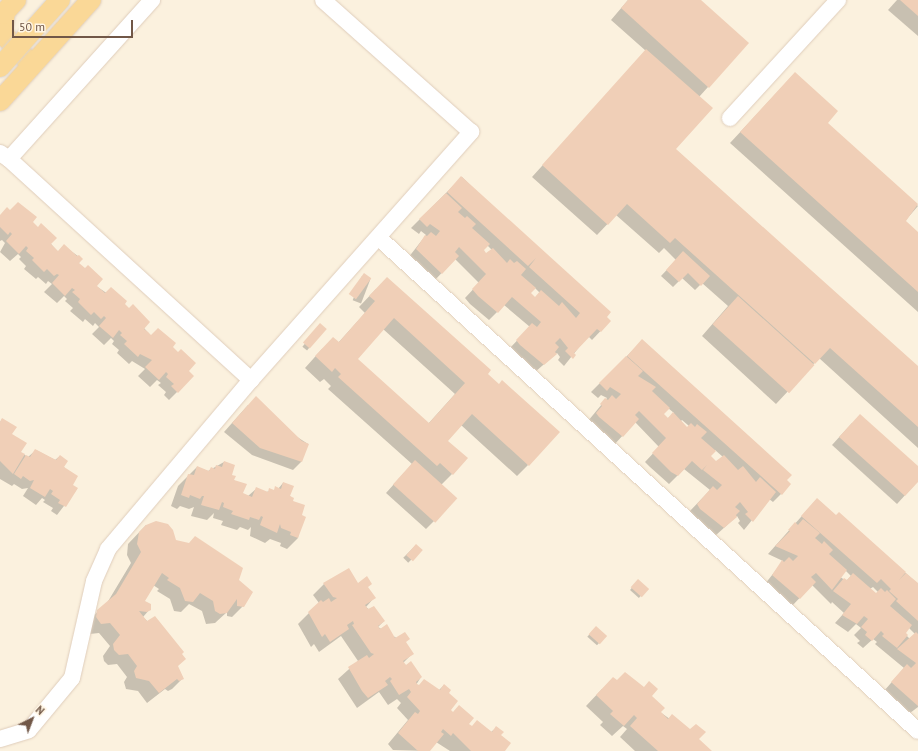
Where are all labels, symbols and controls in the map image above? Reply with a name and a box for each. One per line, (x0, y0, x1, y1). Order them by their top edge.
scale bar (14, 12, 135, 38)
text: 50 m (19, 19, 45, 34)
north arrow (12, 699, 52, 739)
text: N (33, 702, 47, 718)

